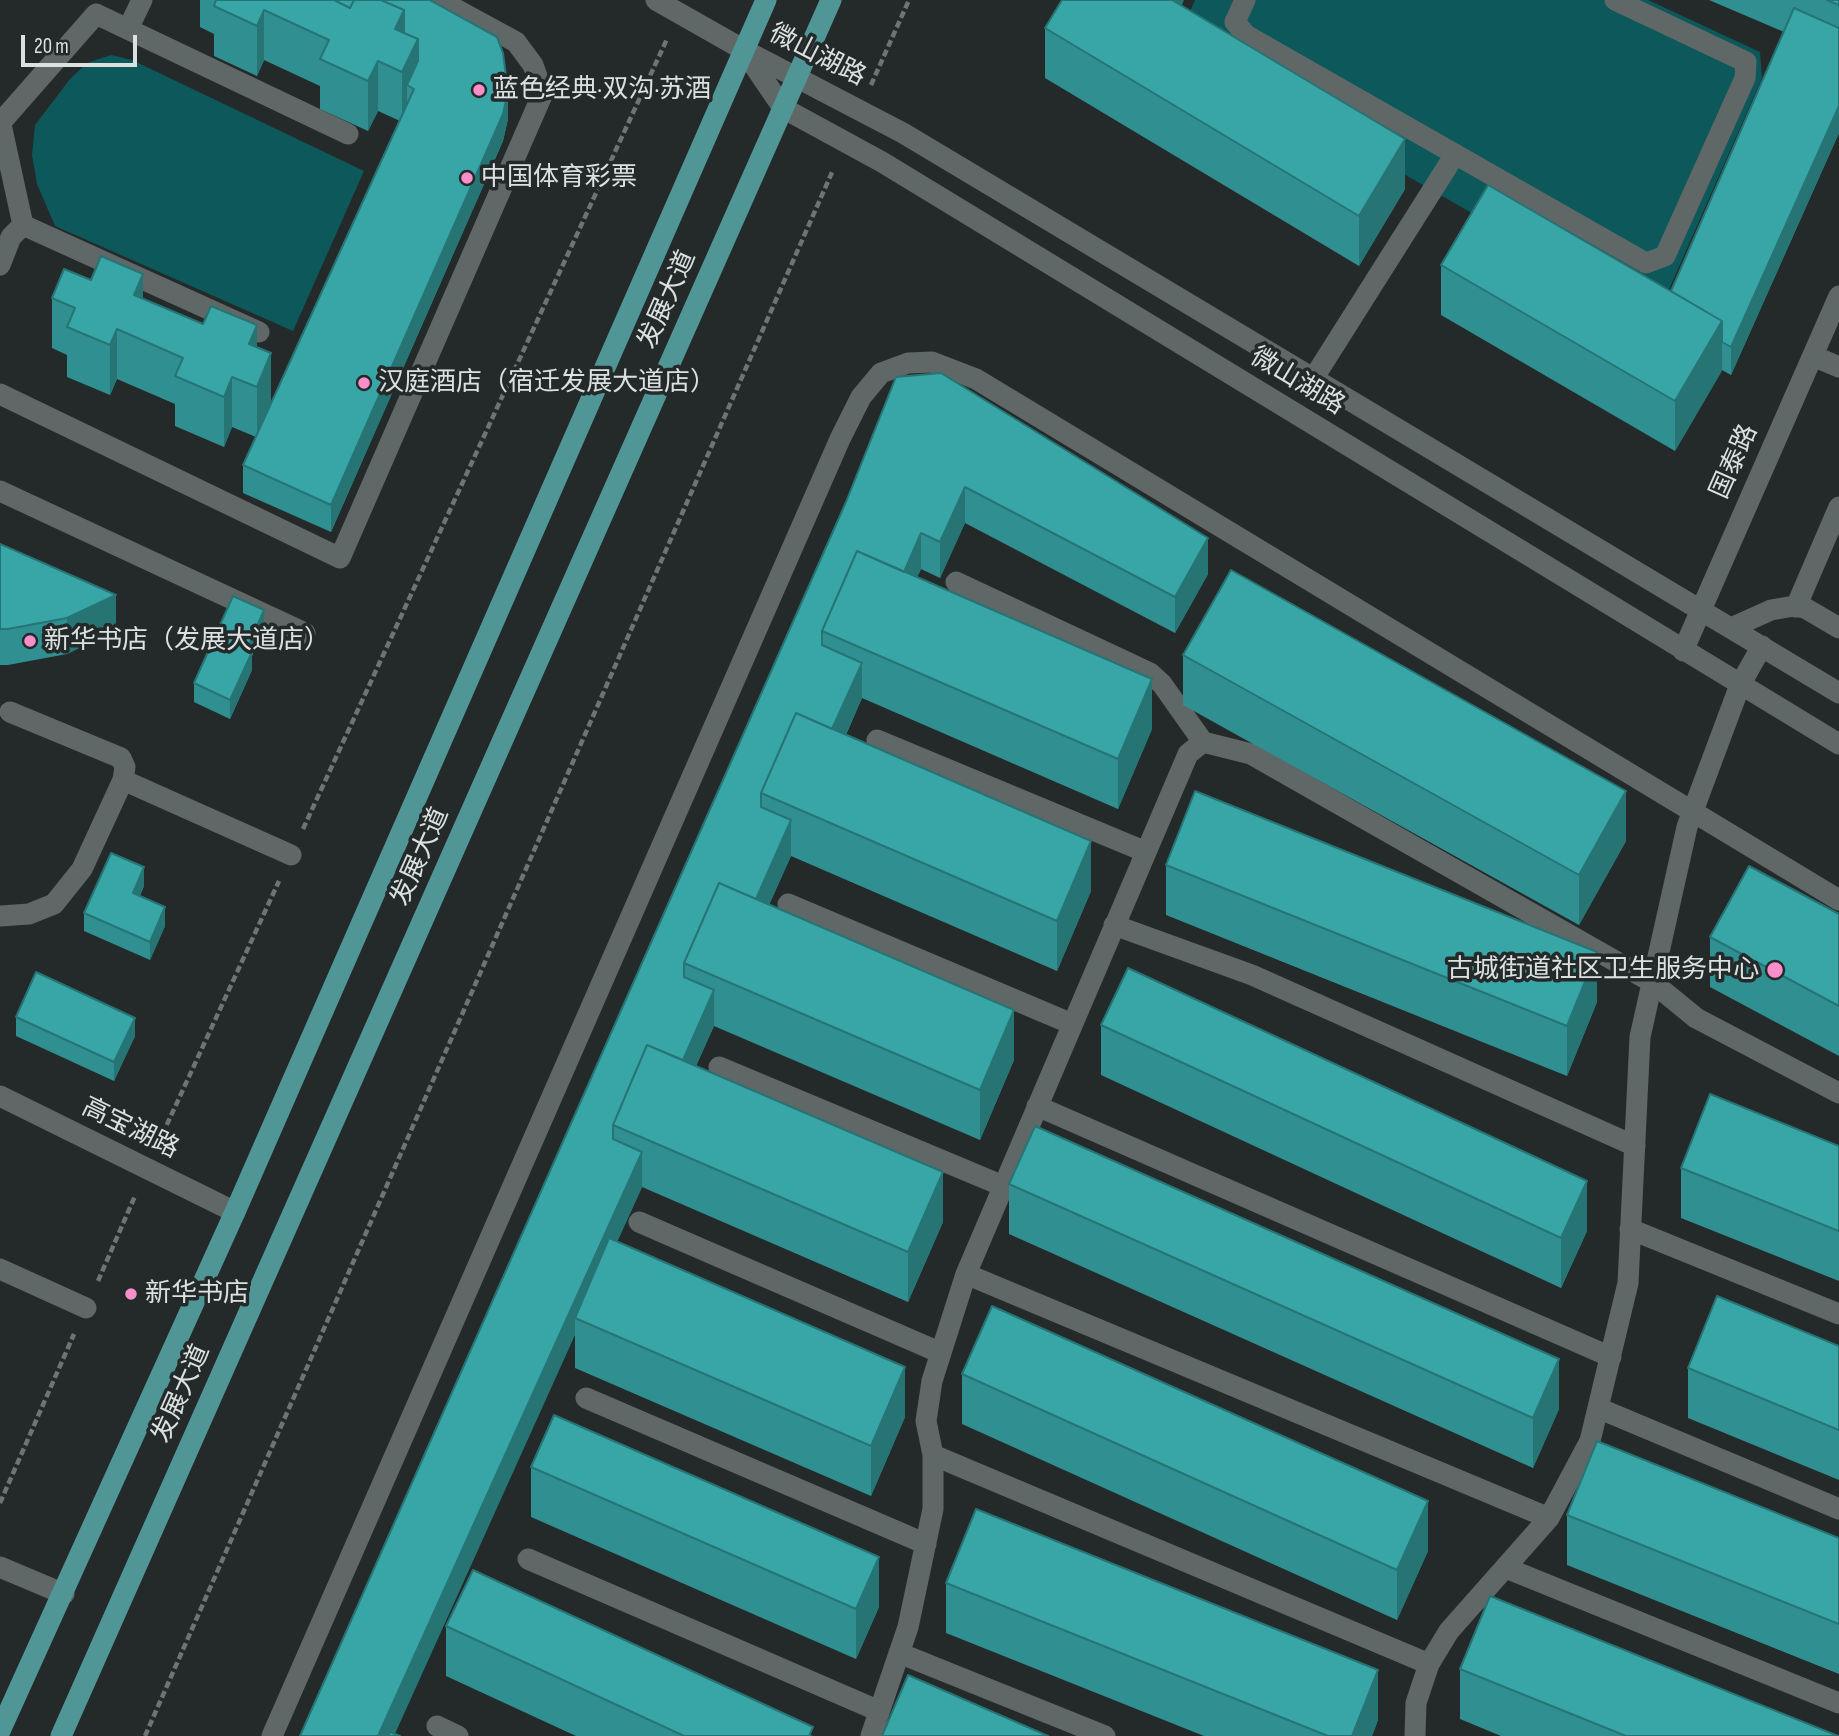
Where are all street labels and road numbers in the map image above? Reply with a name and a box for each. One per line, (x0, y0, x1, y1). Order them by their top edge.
street label: 微山湖路 (764, 18, 870, 94)
street label: 发展大道 (633, 246, 703, 354)
street label: 微山湖路 (1244, 342, 1350, 422)
street label: 国泰路 (1705, 420, 1765, 504)
street label: 发展大道 (386, 803, 456, 911)
street label: 高宝湖路 (76, 1092, 184, 1166)
street label: 发展大道 (147, 1340, 217, 1448)

